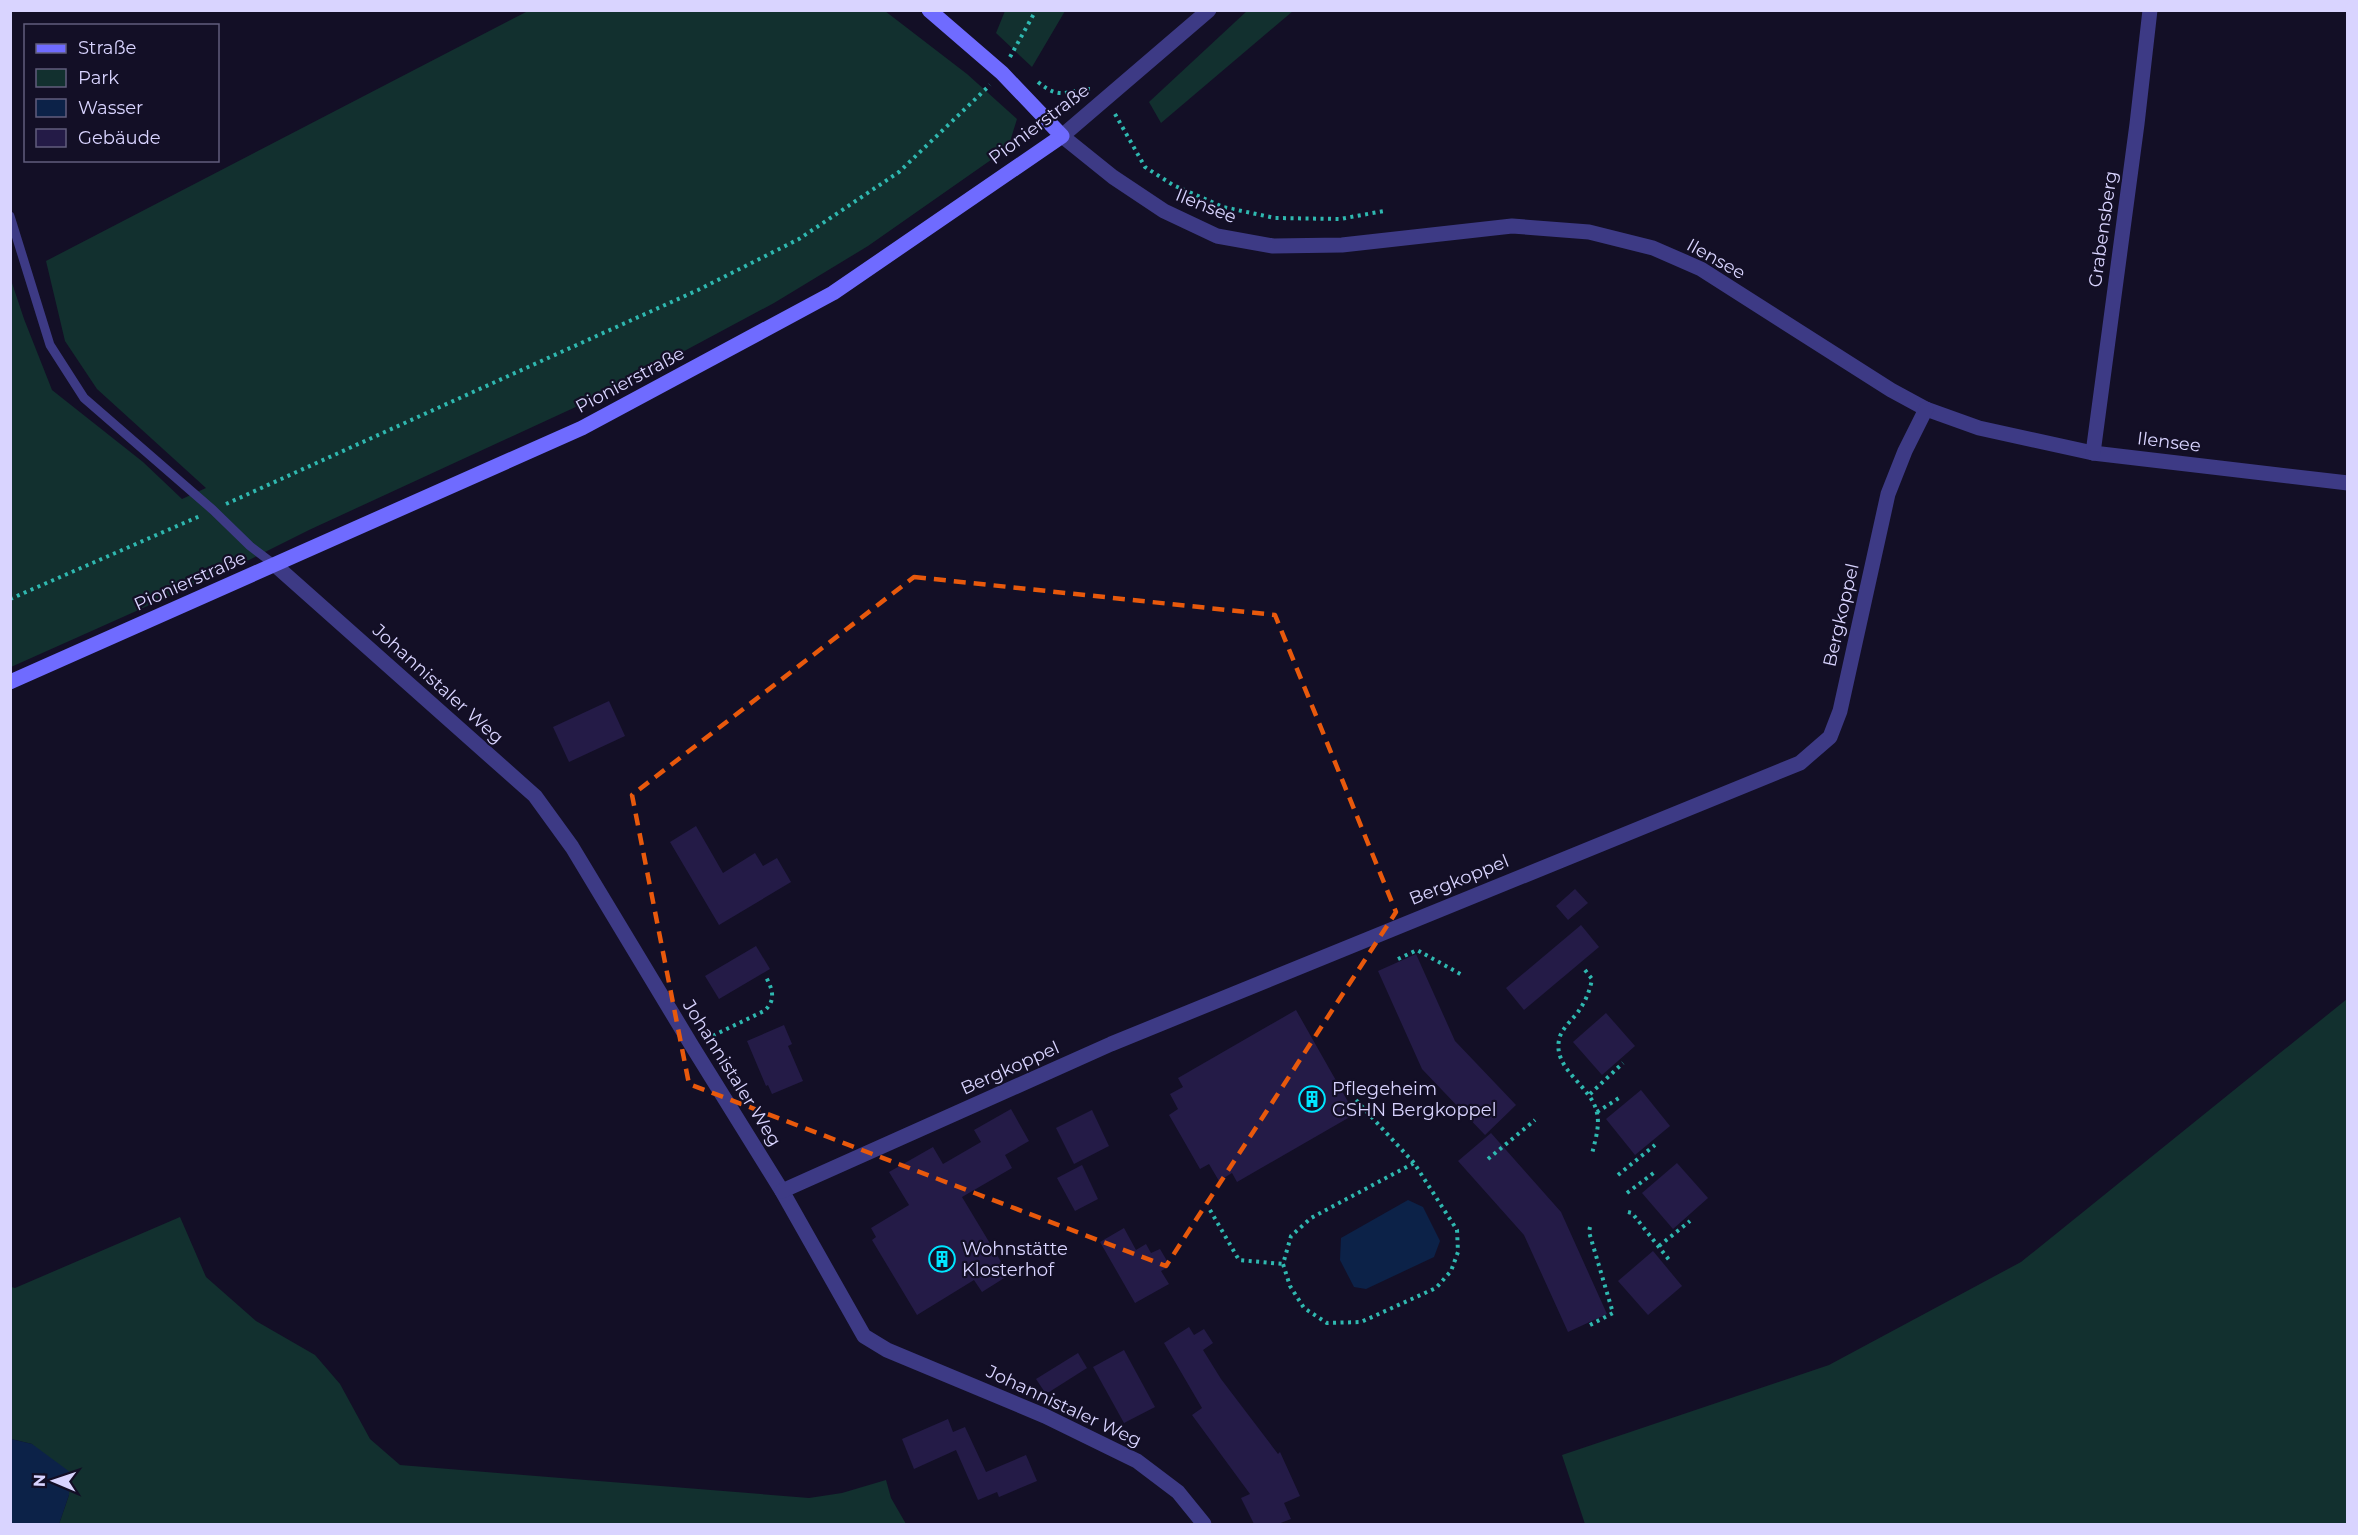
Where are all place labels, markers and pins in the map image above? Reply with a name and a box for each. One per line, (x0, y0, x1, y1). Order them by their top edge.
place label: Pflegeheim GSHN Bergkoppel (1332, 1078, 1497, 1121)
building icon: Pflegeheim GSHN Bergkoppel (1297, 1084, 1327, 1114)
place label: Wohnstätte Klosterhof (962, 1238, 1068, 1281)
building icon: Wohnstätte Klosterhof (927, 1244, 957, 1274)

